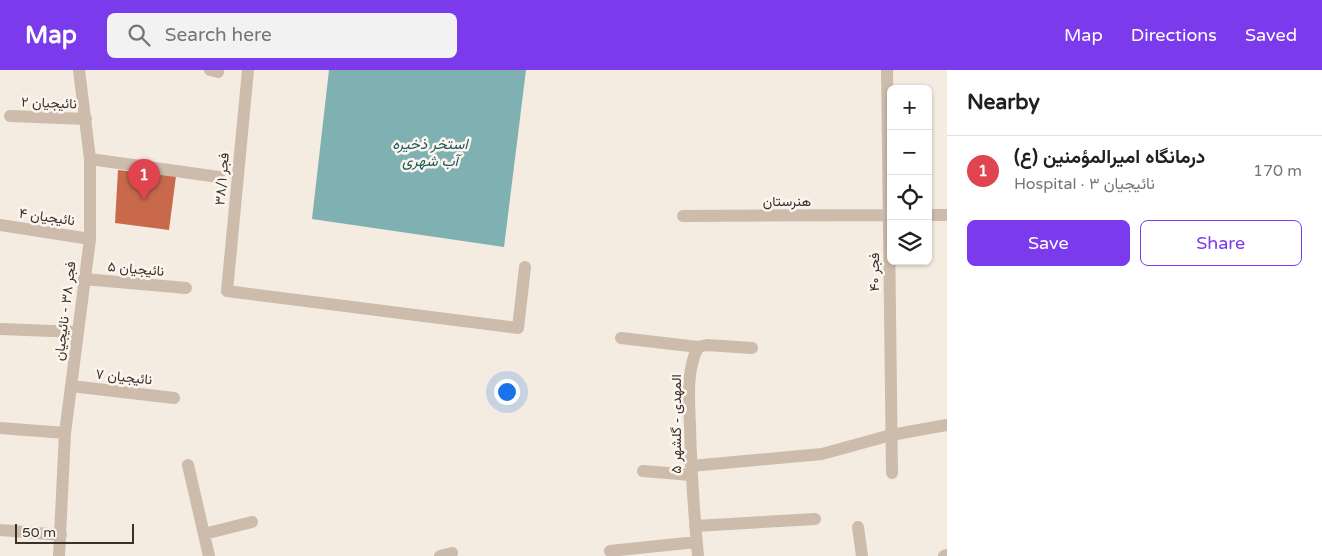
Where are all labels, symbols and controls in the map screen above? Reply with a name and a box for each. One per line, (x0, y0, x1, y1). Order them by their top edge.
search box (107, 13, 457, 58)
text: Map (25, 21, 77, 50)
icon: search (125, 21, 153, 49)
text: Search here (165, 24, 272, 46)
text: Map (1064, 24, 1103, 46)
text: Directions (1131, 24, 1217, 46)
text: Saved (1245, 24, 1297, 46)
map controls (887, 85, 932, 265)
button: + (887, 85, 932, 130)
text: Nearby (967, 90, 1040, 115)
street label: نائیجیان ۲ (21, 94, 77, 112)
button: − (887, 130, 932, 175)
water label: استخر ذخیره آب شهری (392, 135, 469, 170)
text: درمانگاه امیرالمؤمنین (ع) (1014, 146, 1205, 168)
street label: فجر ۳۸/۱ (211, 152, 233, 206)
pin: 1 (128, 159, 160, 200)
text: 1 (978, 161, 988, 181)
text: 170 m (1253, 161, 1302, 181)
text: Hospital · نائیجیان ۳ (1014, 174, 1155, 194)
button: locate (887, 175, 932, 220)
street label: هنرستان (763, 193, 811, 210)
street label: نائیجیان ۴ (18, 205, 76, 229)
button: layers (887, 220, 932, 265)
button: Save (967, 220, 1130, 266)
button: Share (1140, 220, 1302, 266)
street label: فجر ۴۰ (866, 253, 883, 291)
street label: نائیجیان ۵ (107, 258, 165, 280)
street label: فجر ۳۸ - نائیجیان (50, 260, 80, 362)
street label: نائیجیان ۷ (95, 366, 153, 388)
street label: المهدی - گلشهر ۵ (668, 374, 685, 474)
your location (494, 379, 520, 405)
scale bar (15, 521, 134, 544)
text: 50 m (22, 524, 56, 541)

